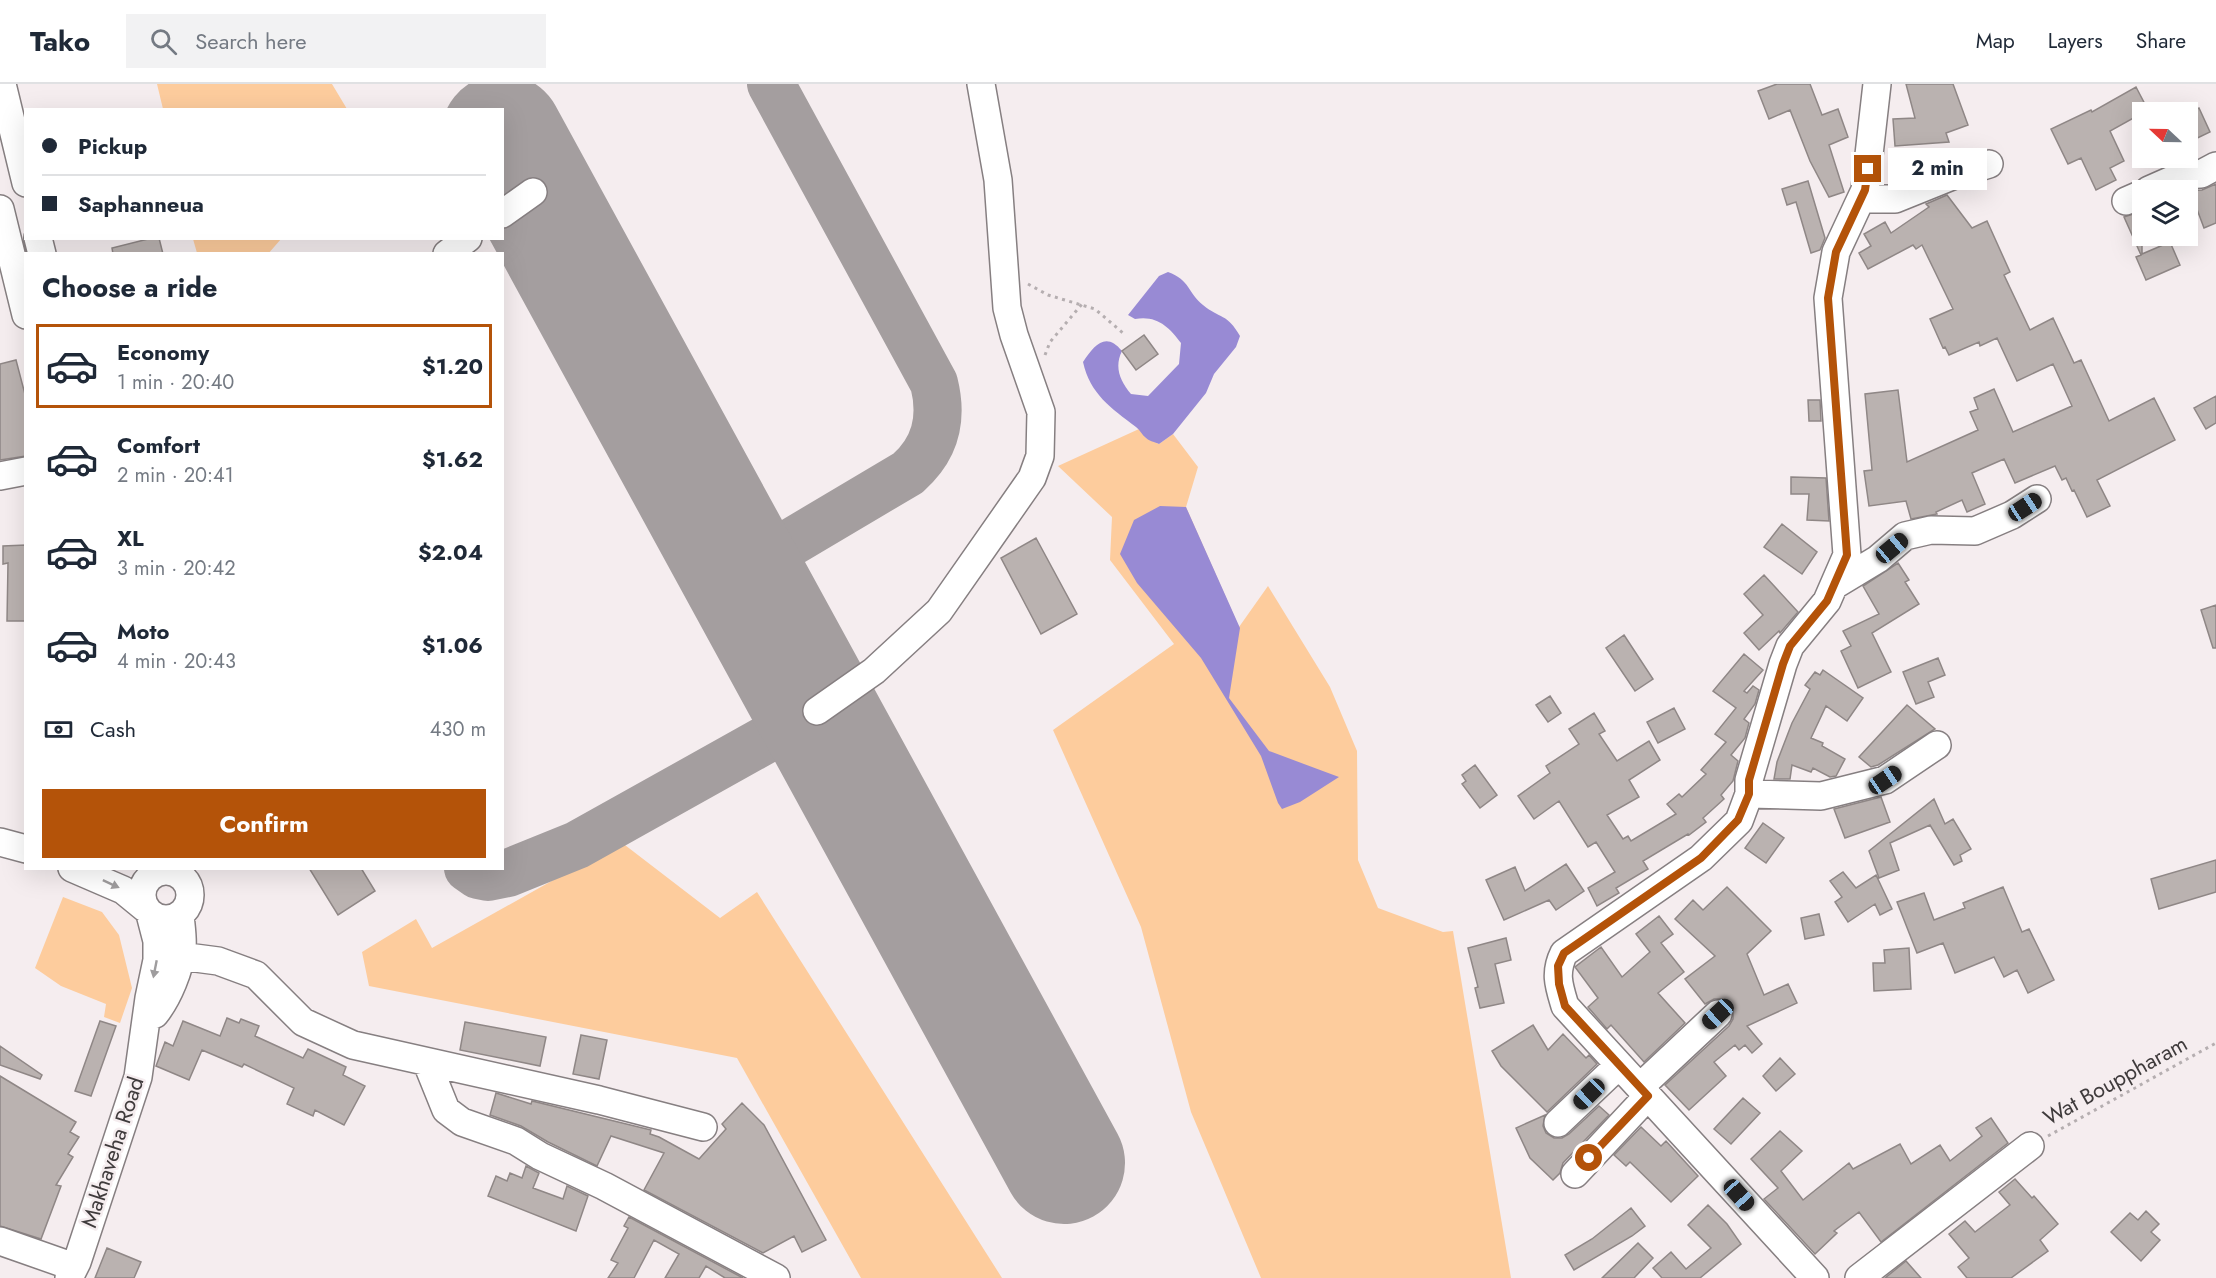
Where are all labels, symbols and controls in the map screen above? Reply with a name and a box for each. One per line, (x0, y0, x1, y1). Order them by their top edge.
search box (126, 14, 546, 68)
text: Tako (30, 21, 90, 62)
icon: search (147, 25, 180, 58)
text: Search here (195, 25, 307, 57)
text: Map (1976, 26, 2015, 56)
text: Layers (2048, 26, 2103, 56)
text: Share (2136, 26, 2186, 56)
north arrow (2132, 102, 2198, 168)
map controls (2132, 102, 2198, 246)
text: Pickup (78, 130, 147, 162)
callout: 2 min (1889, 148, 1988, 190)
text: 2 min (1911, 154, 1964, 183)
route end (1854, 155, 1881, 182)
button: layers (2132, 180, 2198, 246)
text: Saphanneua (78, 188, 204, 220)
text: Choose a ride (42, 268, 217, 307)
text: Economy (117, 336, 209, 368)
icon: car (45, 339, 99, 393)
text: $1.20 (422, 350, 483, 382)
text: 1 min · 20:40 (117, 368, 234, 397)
text: Comfort (117, 429, 200, 461)
icon: car (45, 432, 99, 486)
text: $1.62 (422, 443, 483, 475)
text: 2 min · 20:41 (117, 461, 234, 490)
car (2005, 490, 2045, 524)
text: XL (117, 522, 144, 554)
icon: car (45, 525, 99, 579)
car (1872, 530, 1912, 566)
text: $2.04 (418, 536, 483, 568)
text: 3 min · 20:42 (117, 554, 236, 583)
text: Moto (117, 615, 170, 647)
icon: car (45, 618, 99, 672)
text: $1.06 (422, 629, 483, 661)
text: 4 min · 20:43 (117, 647, 236, 676)
icon: cash (42, 713, 75, 746)
text: Cash (90, 713, 136, 745)
text: 430 m (430, 715, 486, 744)
car (1865, 762, 1905, 798)
button: Confirm (42, 789, 486, 858)
one-way arrow (103, 880, 120, 889)
one-way arrow (150, 960, 159, 979)
car (1699, 995, 1737, 1033)
street label: Wat Bouppharam (2037, 1027, 2193, 1133)
street label: Makhaveha Road (73, 1072, 151, 1232)
car (1570, 1075, 1608, 1113)
route start (1575, 1144, 1602, 1171)
car (1720, 1176, 1758, 1214)

